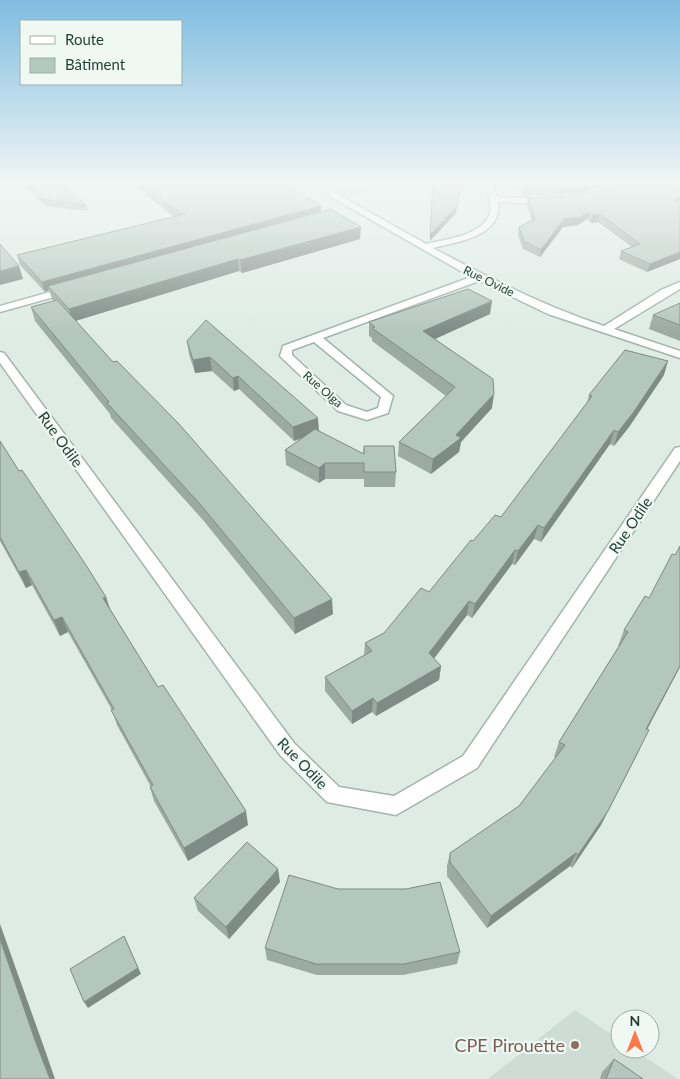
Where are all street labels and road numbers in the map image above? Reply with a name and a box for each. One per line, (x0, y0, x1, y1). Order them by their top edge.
street label: Rue Ovide (461, 262, 517, 300)
street label: Rue Olga (300, 368, 346, 410)
street label: Rue Odile (35, 408, 87, 470)
street label: Rue Odile (604, 493, 656, 557)
street label: Rue Odile (274, 734, 332, 793)

